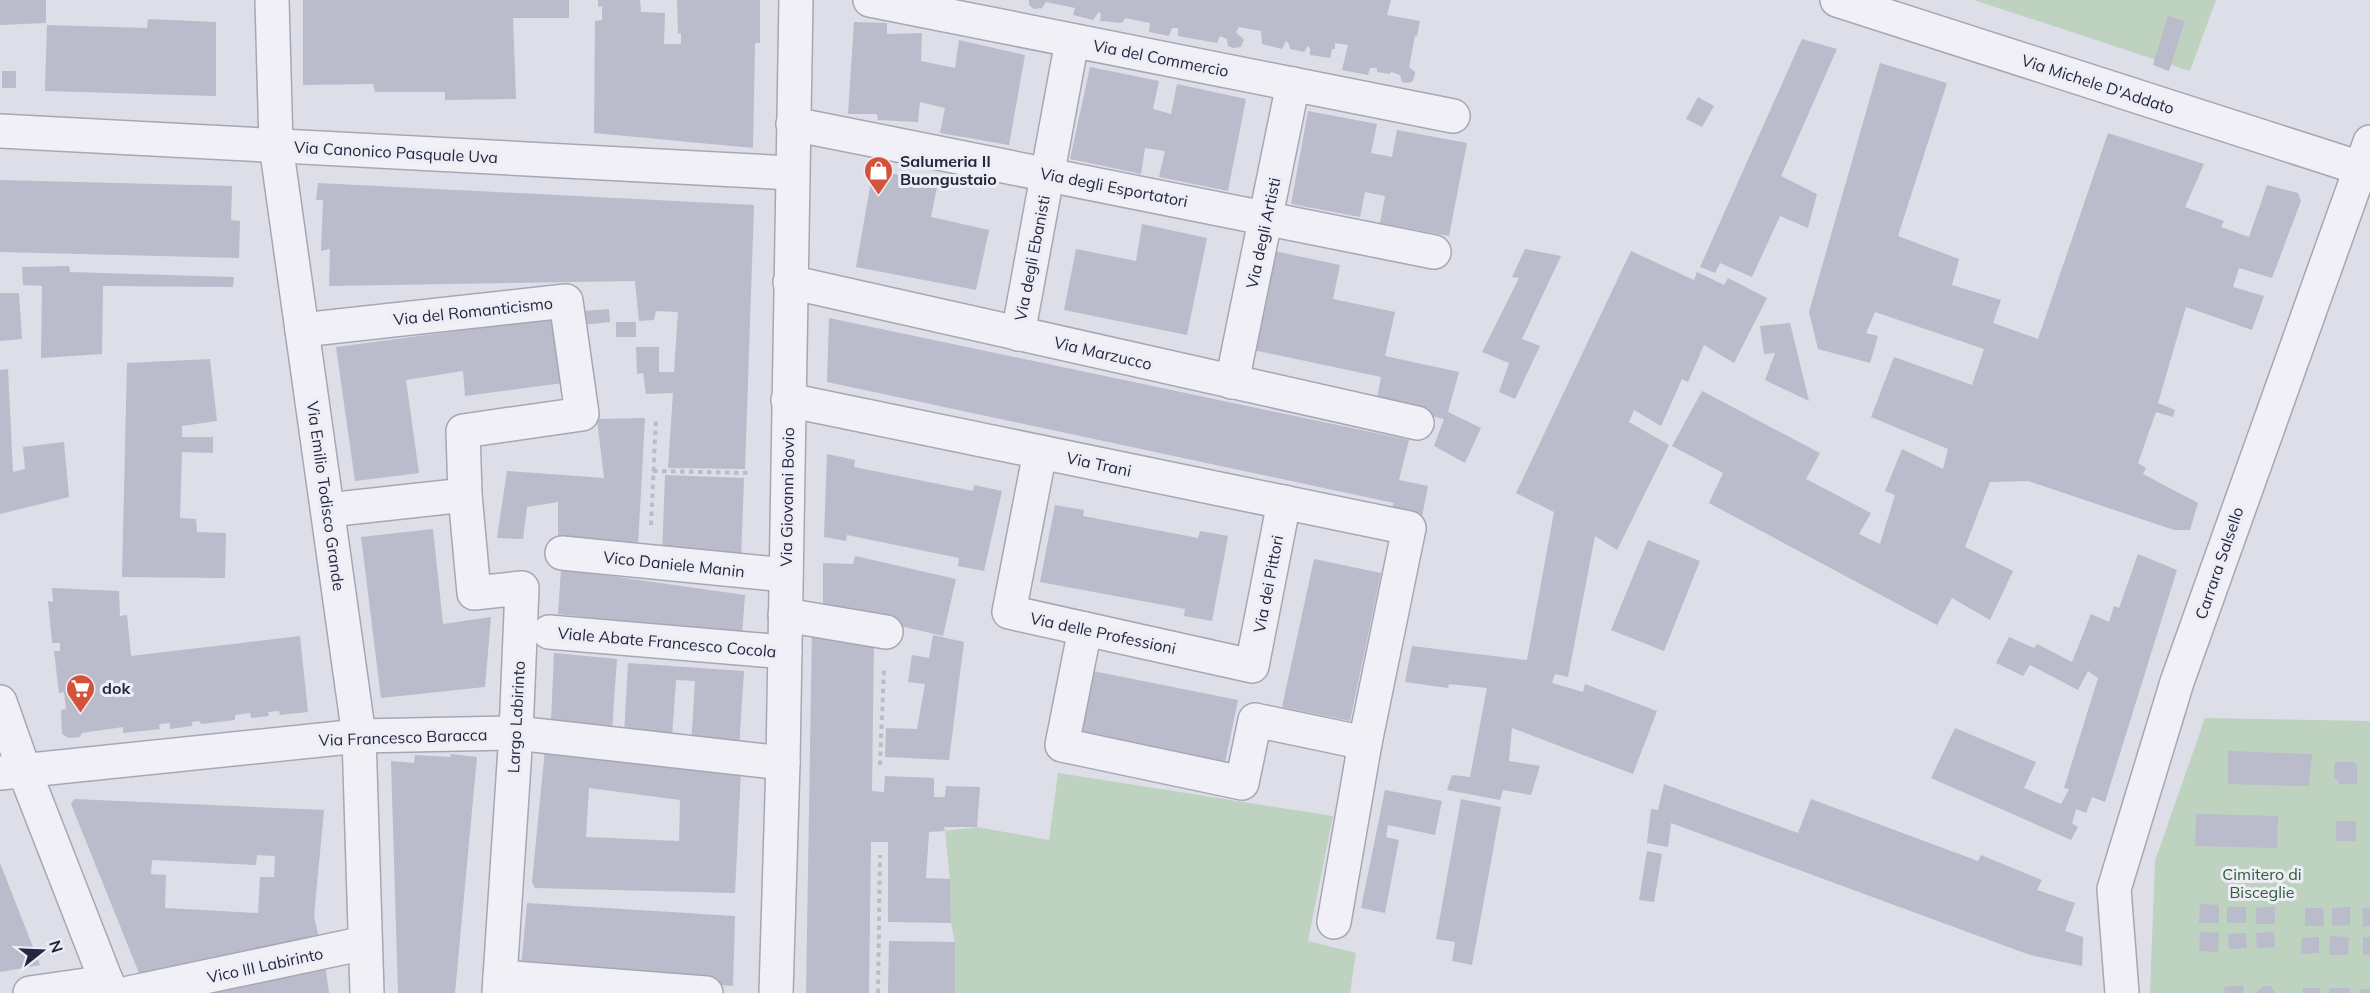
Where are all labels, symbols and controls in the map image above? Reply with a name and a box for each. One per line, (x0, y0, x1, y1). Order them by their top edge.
street label: Via del Commercio (1091, 35, 1231, 81)
street label: Via Michele D'Addato (2019, 50, 2177, 118)
street label: Via Canonico Pasquale Uva (294, 137, 498, 167)
place label: Salumeria Il Buongustaio (900, 151, 997, 189)
shop icon: Salumeria Il Buongustaio (863, 154, 895, 196)
street label: Via degli Esportatori (1038, 163, 1190, 211)
street label: Via degli Artisti (1241, 176, 1285, 290)
street label: Via degli Ebanisti (1010, 193, 1054, 323)
street label: Via del Romanticismo (392, 293, 554, 329)
street label: Via Marzucco (1052, 332, 1154, 374)
street label: Via Emilio Todisco Grande (303, 400, 349, 592)
street label: Via Giovanni Bovio (776, 427, 798, 567)
street label: Via Trani (1065, 447, 1133, 481)
street label: Carrara Salsello (2190, 504, 2248, 622)
street label: Via dei Pittori (1249, 534, 1287, 634)
street label: Vico Daniele Manin (602, 547, 746, 581)
street label: Via delle Professioni (1028, 608, 1178, 658)
street label: Viale Abate Francesco Cocola (557, 622, 777, 662)
street label: Largo Labirinto (503, 660, 529, 774)
supermarket icon: dok (65, 672, 97, 714)
place label: dok (102, 678, 131, 698)
street label: Via Francesco Baracca (318, 724, 488, 750)
park label: Cimitero di Bisceglie (2222, 864, 2302, 902)
north arrow (12, 921, 72, 981)
text: N (45, 938, 68, 955)
street label: Vico III Labirinto (205, 943, 325, 987)

